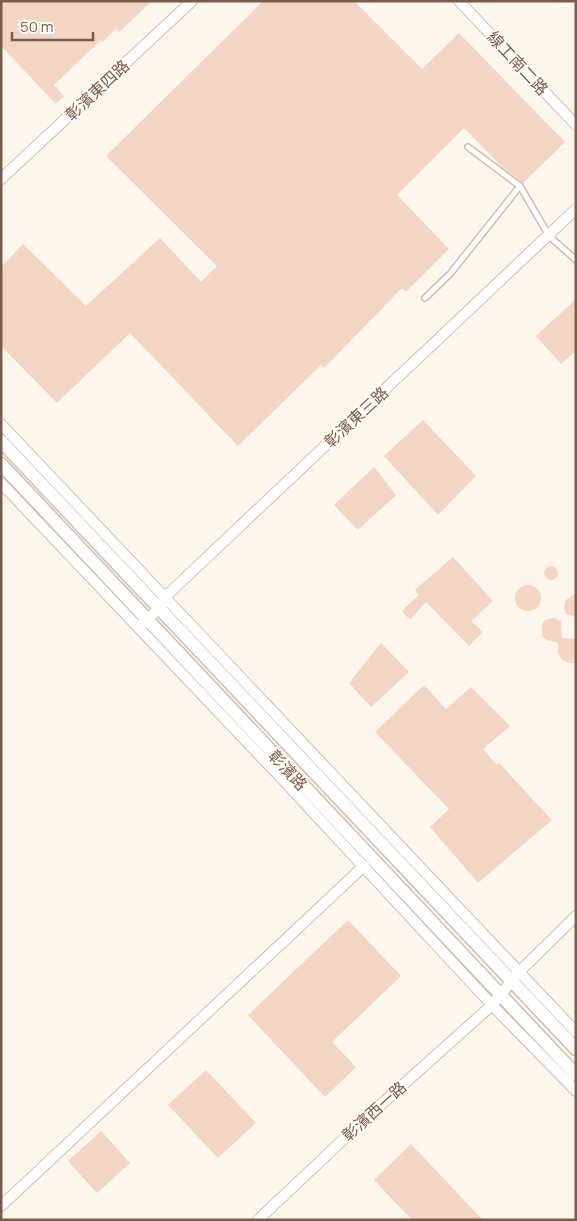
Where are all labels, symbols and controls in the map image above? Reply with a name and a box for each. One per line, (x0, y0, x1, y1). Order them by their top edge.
scale bar (12, 10, 94, 42)
text: 50 m (20, 16, 54, 37)
street label: 線工南二路 (483, 26, 553, 100)
street label: 彰濱東四路 (60, 55, 134, 125)
street label: 彰濱東三路 (319, 382, 393, 452)
street label: 彰濱路 (264, 745, 312, 795)
street label: 彰濱西一路 (337, 1076, 411, 1146)

